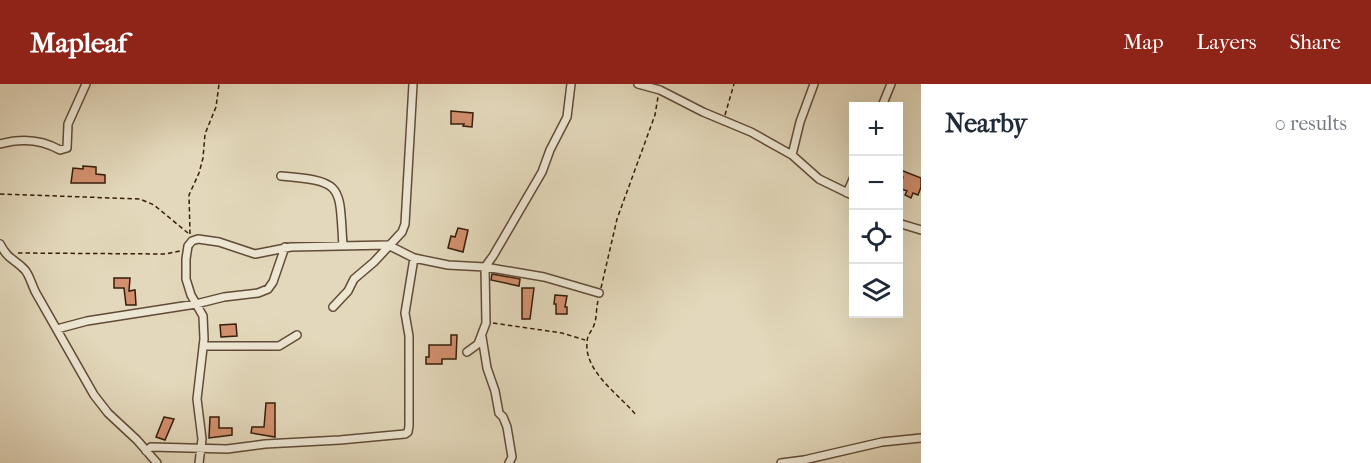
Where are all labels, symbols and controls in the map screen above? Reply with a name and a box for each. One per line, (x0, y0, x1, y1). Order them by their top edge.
text: Mapleaf (30, 26, 127, 59)
text: Map (1123, 30, 1164, 54)
text: Layers (1197, 30, 1256, 54)
text: Share (1289, 30, 1341, 54)
map controls (849, 102, 903, 318)
button: + (849, 102, 903, 156)
text: Nearby (945, 108, 1027, 139)
text: 0 results (1275, 112, 1347, 135)
button: − (849, 156, 903, 210)
button: locate (849, 210, 903, 264)
button: layers (849, 264, 903, 318)

